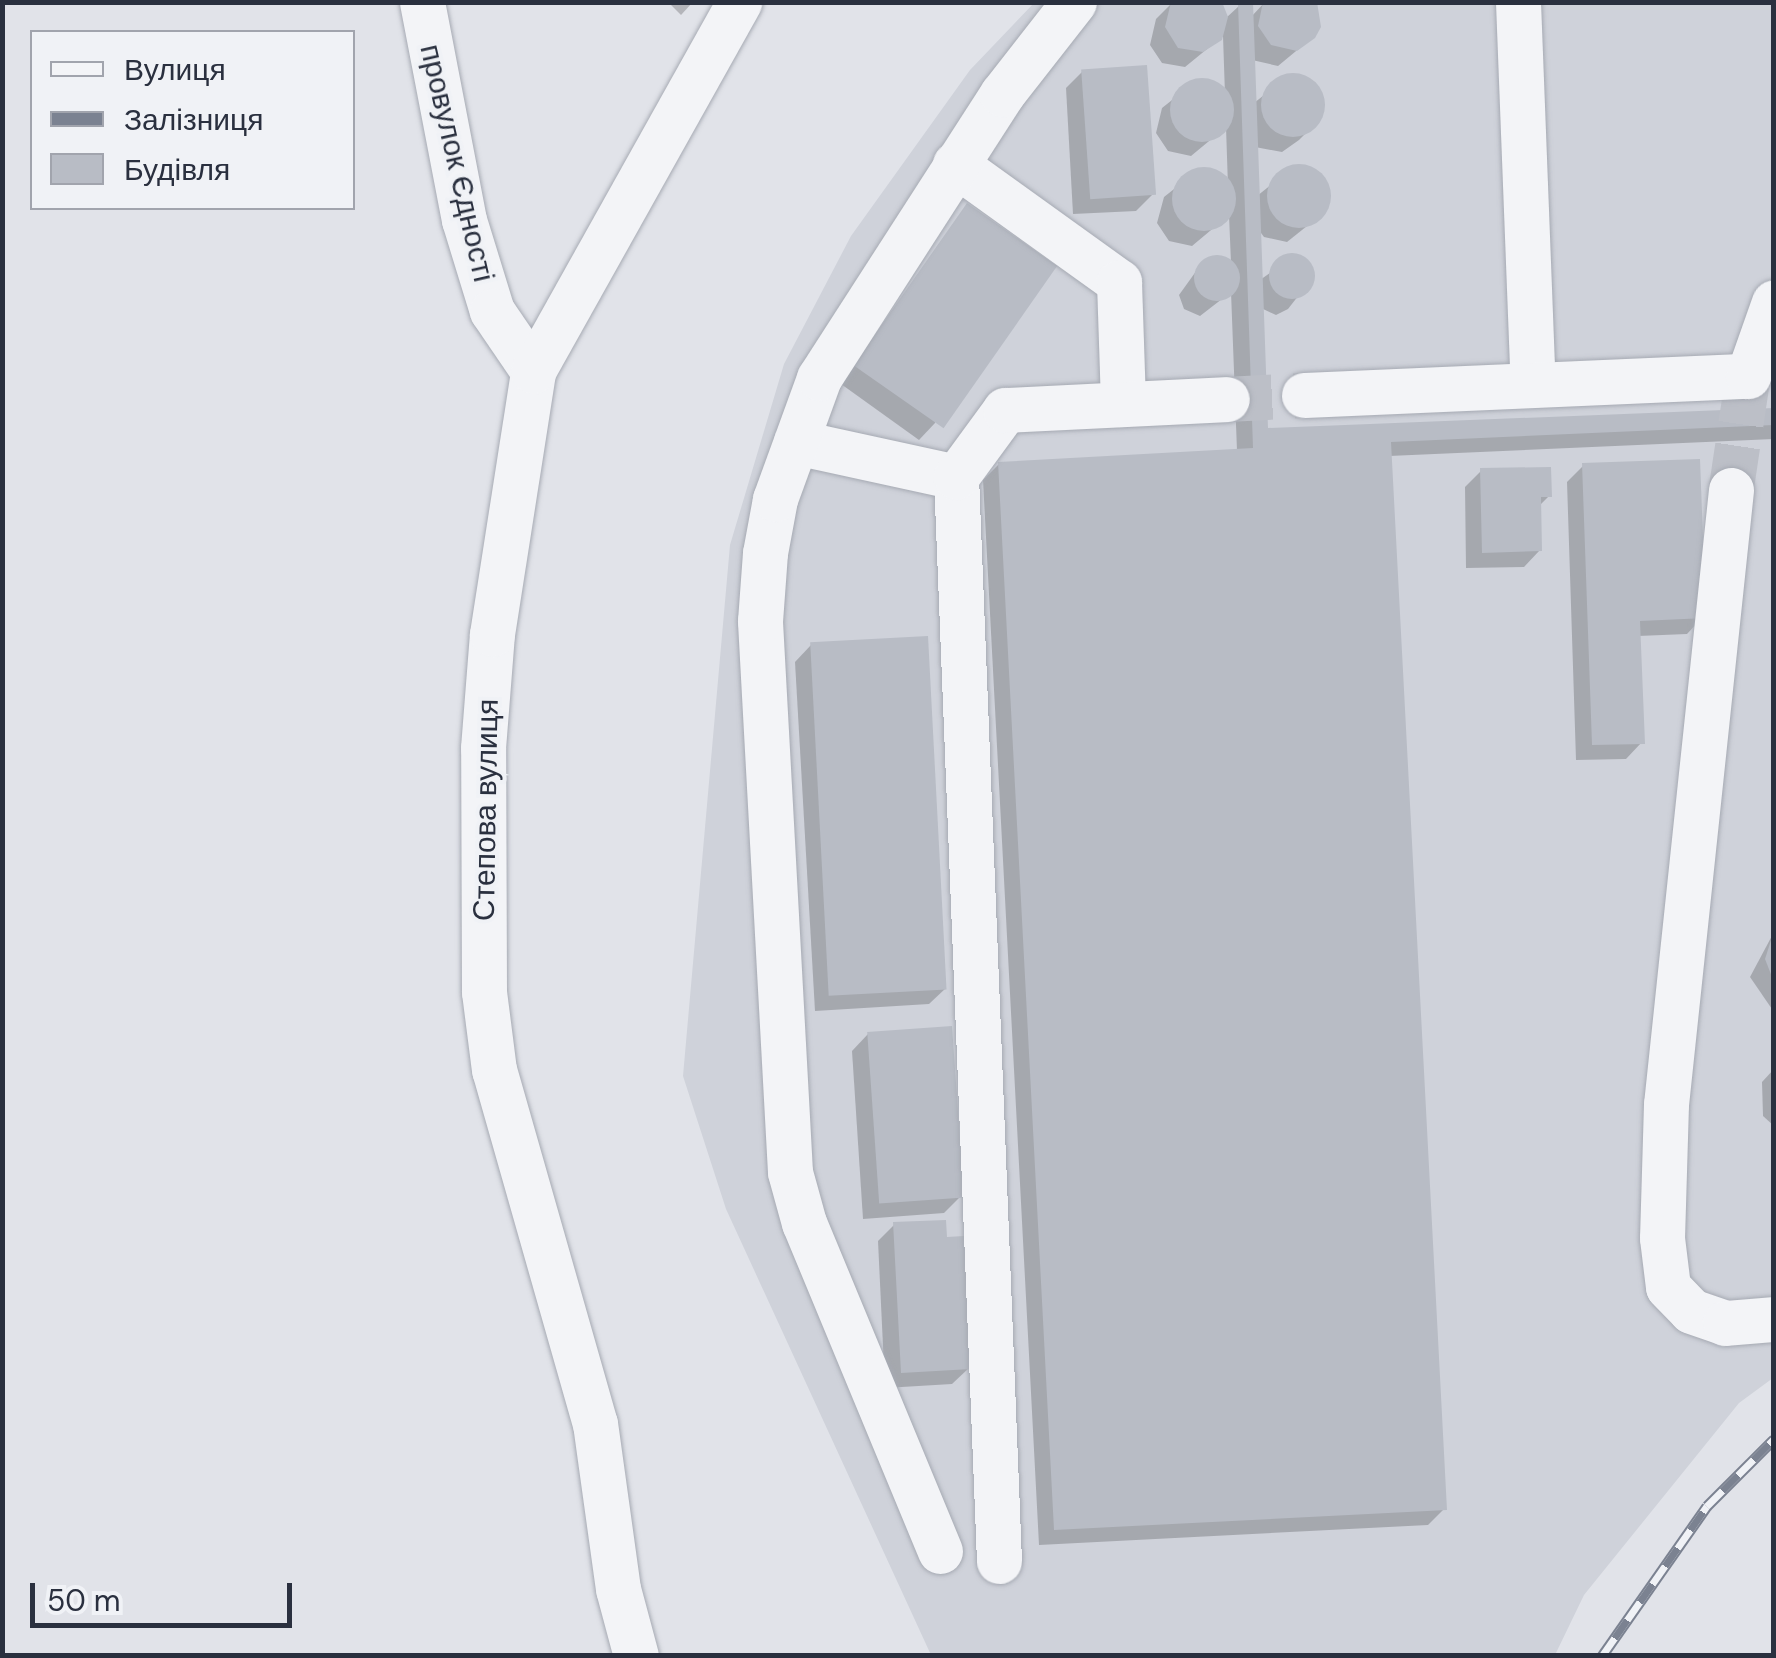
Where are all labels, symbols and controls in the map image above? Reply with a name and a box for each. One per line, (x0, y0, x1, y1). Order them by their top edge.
legend (30, 30, 355, 210)
street label: провулок Єдності (412, 41, 502, 285)
text: Вулиця (124, 50, 226, 89)
text: Залізниця (124, 100, 263, 139)
text: Будівля (124, 150, 230, 189)
street label: Степова вулиця (466, 699, 506, 921)
scale bar (35, 1563, 298, 1625)
text: 50 m (47, 1581, 121, 1620)

